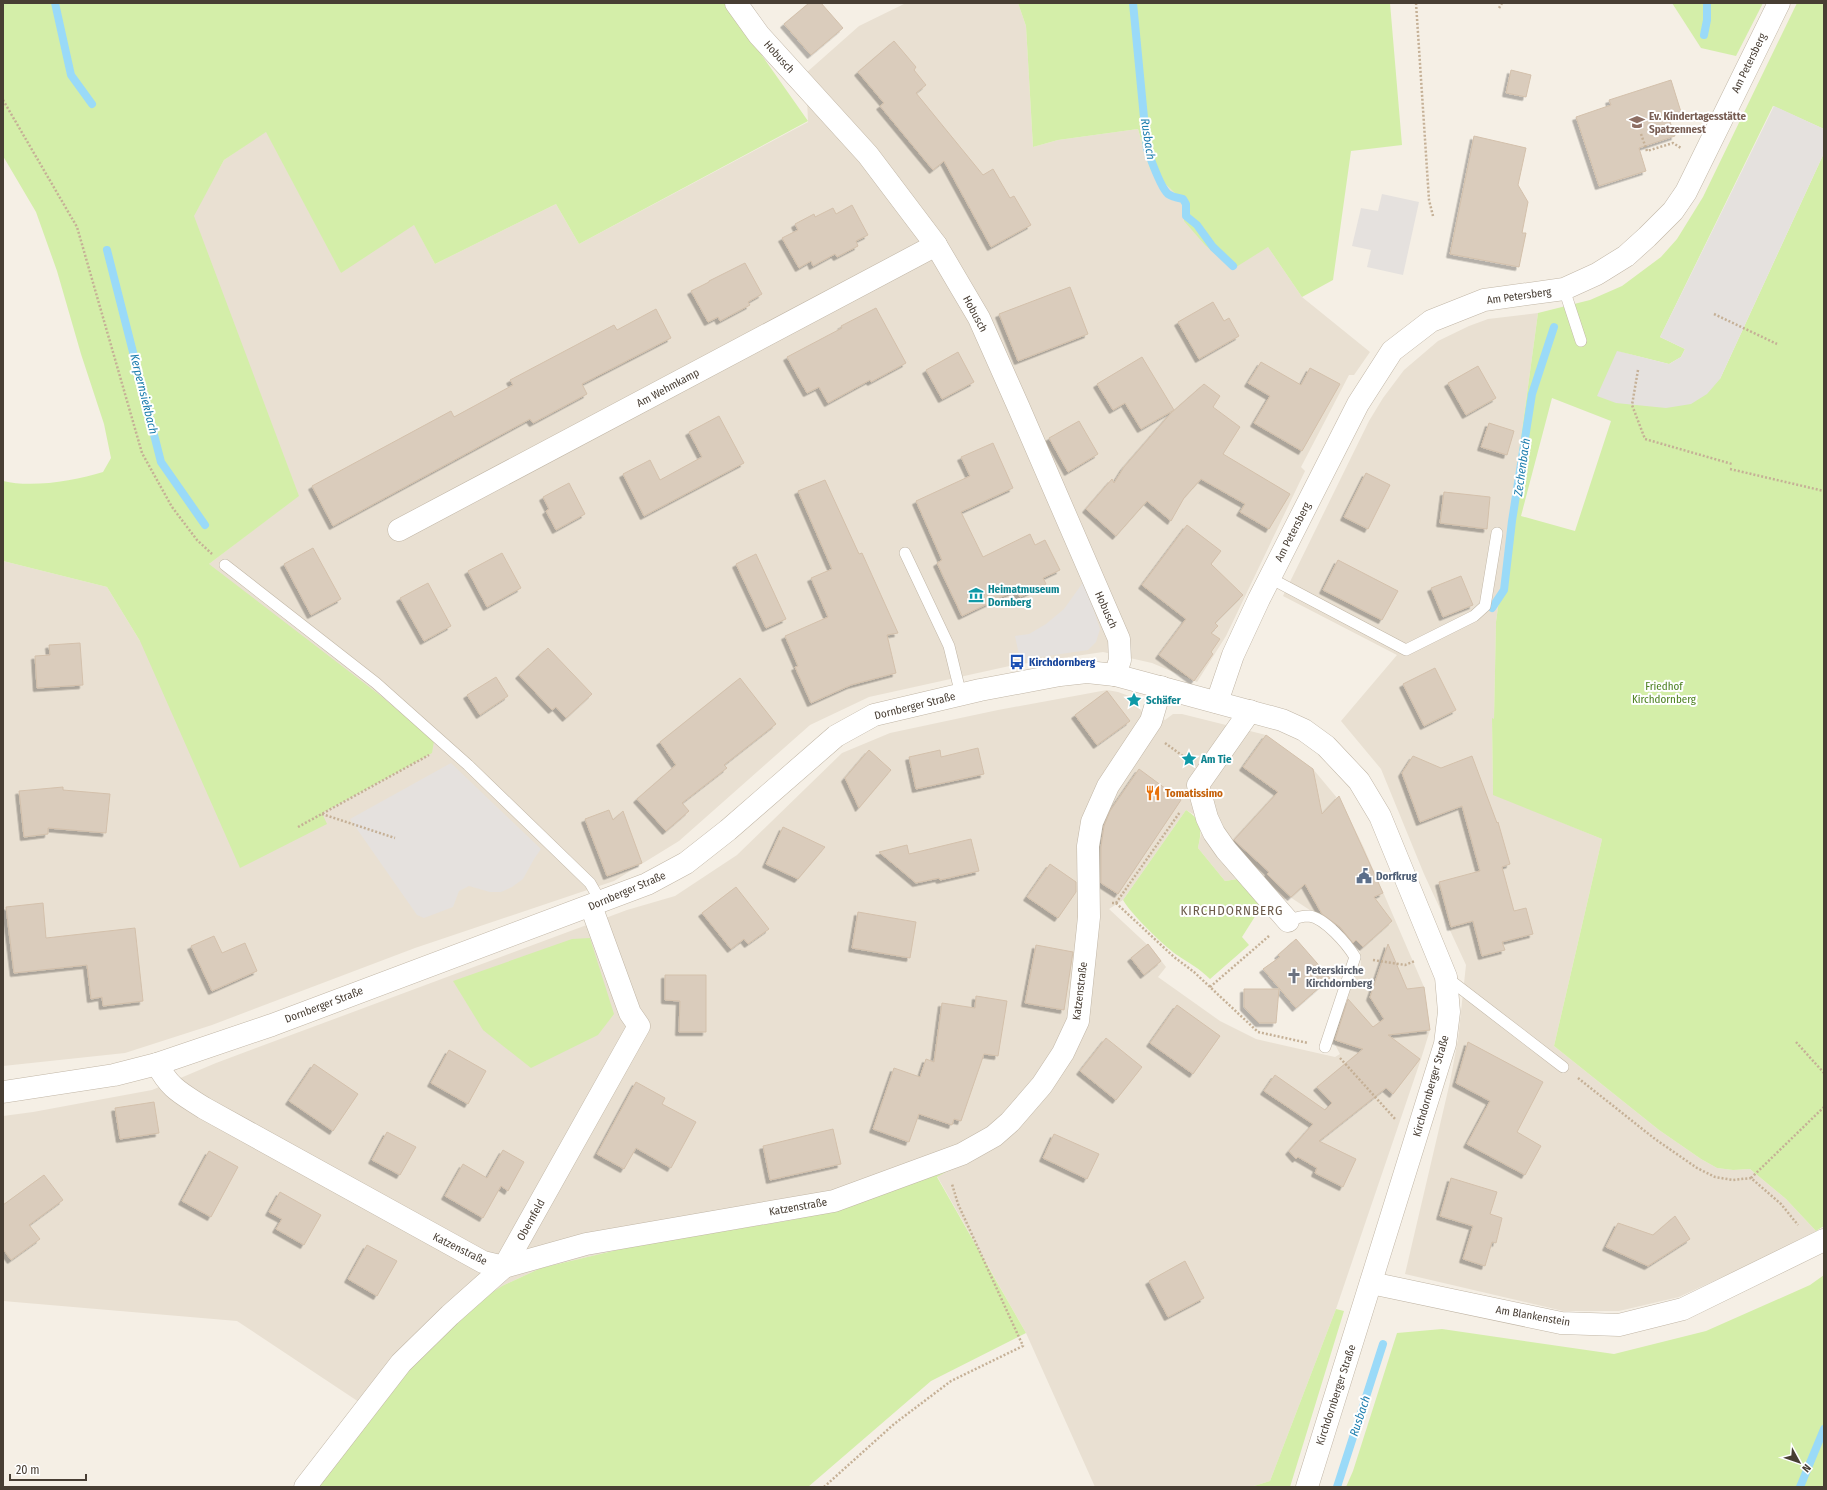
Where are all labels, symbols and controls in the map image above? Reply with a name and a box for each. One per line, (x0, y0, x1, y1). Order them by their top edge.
street label: Am Petersberg (1729, 30, 1769, 95)
street label: Hobusch (761, 38, 797, 76)
place label: Ev. Kindertagesstätte Spatzennest (1649, 110, 1746, 136)
school or university icon: Ev. Kindertagesstätte Spatzennest (1628, 113, 1646, 131)
water label: Rusbach (1138, 117, 1158, 161)
street label: Am Petersberg (1486, 285, 1553, 307)
street label: Hobusch (960, 294, 990, 334)
water label: Kerpernsiekbach (127, 352, 161, 436)
street label: Am Wehmkamp (634, 366, 702, 410)
water label: Zechenbach (1511, 437, 1533, 498)
street label: Am Petersberg (1272, 499, 1314, 564)
place label: Heimatmuseum Dornberg (988, 583, 1059, 609)
museum icon: Heimatmuseum Dornberg (967, 586, 985, 604)
street label: Hobusch (1092, 589, 1120, 631)
bus stop icon: Kirchdornberg (1008, 653, 1026, 671)
place label: Kirchdornberg (1029, 656, 1096, 669)
park label: Friedhof Kirchdornberg (1632, 680, 1697, 706)
street label: Dornberger Straße (873, 690, 957, 722)
place icon: Schäfer (1125, 691, 1143, 709)
place label: Schäfer (1146, 694, 1182, 707)
place icon: Am Tie (1180, 750, 1198, 768)
place label: Am Tie (1200, 753, 1232, 766)
restaurant icon: Tomatissimo (1144, 784, 1162, 802)
place label: Tomatissimo (1165, 787, 1223, 800)
public building icon: Dorfkrug (1355, 867, 1373, 885)
street label: Dornberger Straße (586, 869, 668, 913)
place label: Dorfkrug (1376, 870, 1417, 883)
district label: KIRCHDORNBERG (1180, 903, 1284, 918)
street label: Katzenstraße (1070, 961, 1090, 1021)
place label: Peterskirche Kirchdornberg (1306, 964, 1373, 990)
church icon: Peterskirche Kirchdornberg (1285, 967, 1303, 985)
street label: Dornberger Straße (283, 984, 365, 1026)
street label: Kirchdornberger Straße (1410, 1034, 1452, 1138)
street label: Katzenstraße (768, 1195, 828, 1219)
street label: Obernfeld (514, 1197, 548, 1243)
street label: Katzenstraße (431, 1230, 489, 1268)
street label: Am Blankenstein (1495, 1303, 1571, 1329)
street label: Kirchdornberger Straße (1314, 1343, 1358, 1447)
water label: Rusbach (1347, 1394, 1373, 1438)
north arrow (1779, 1442, 1819, 1482)
scale bar (10, 1456, 86, 1482)
text: N (1799, 1461, 1813, 1475)
text: 20 m (16, 1463, 40, 1477)

